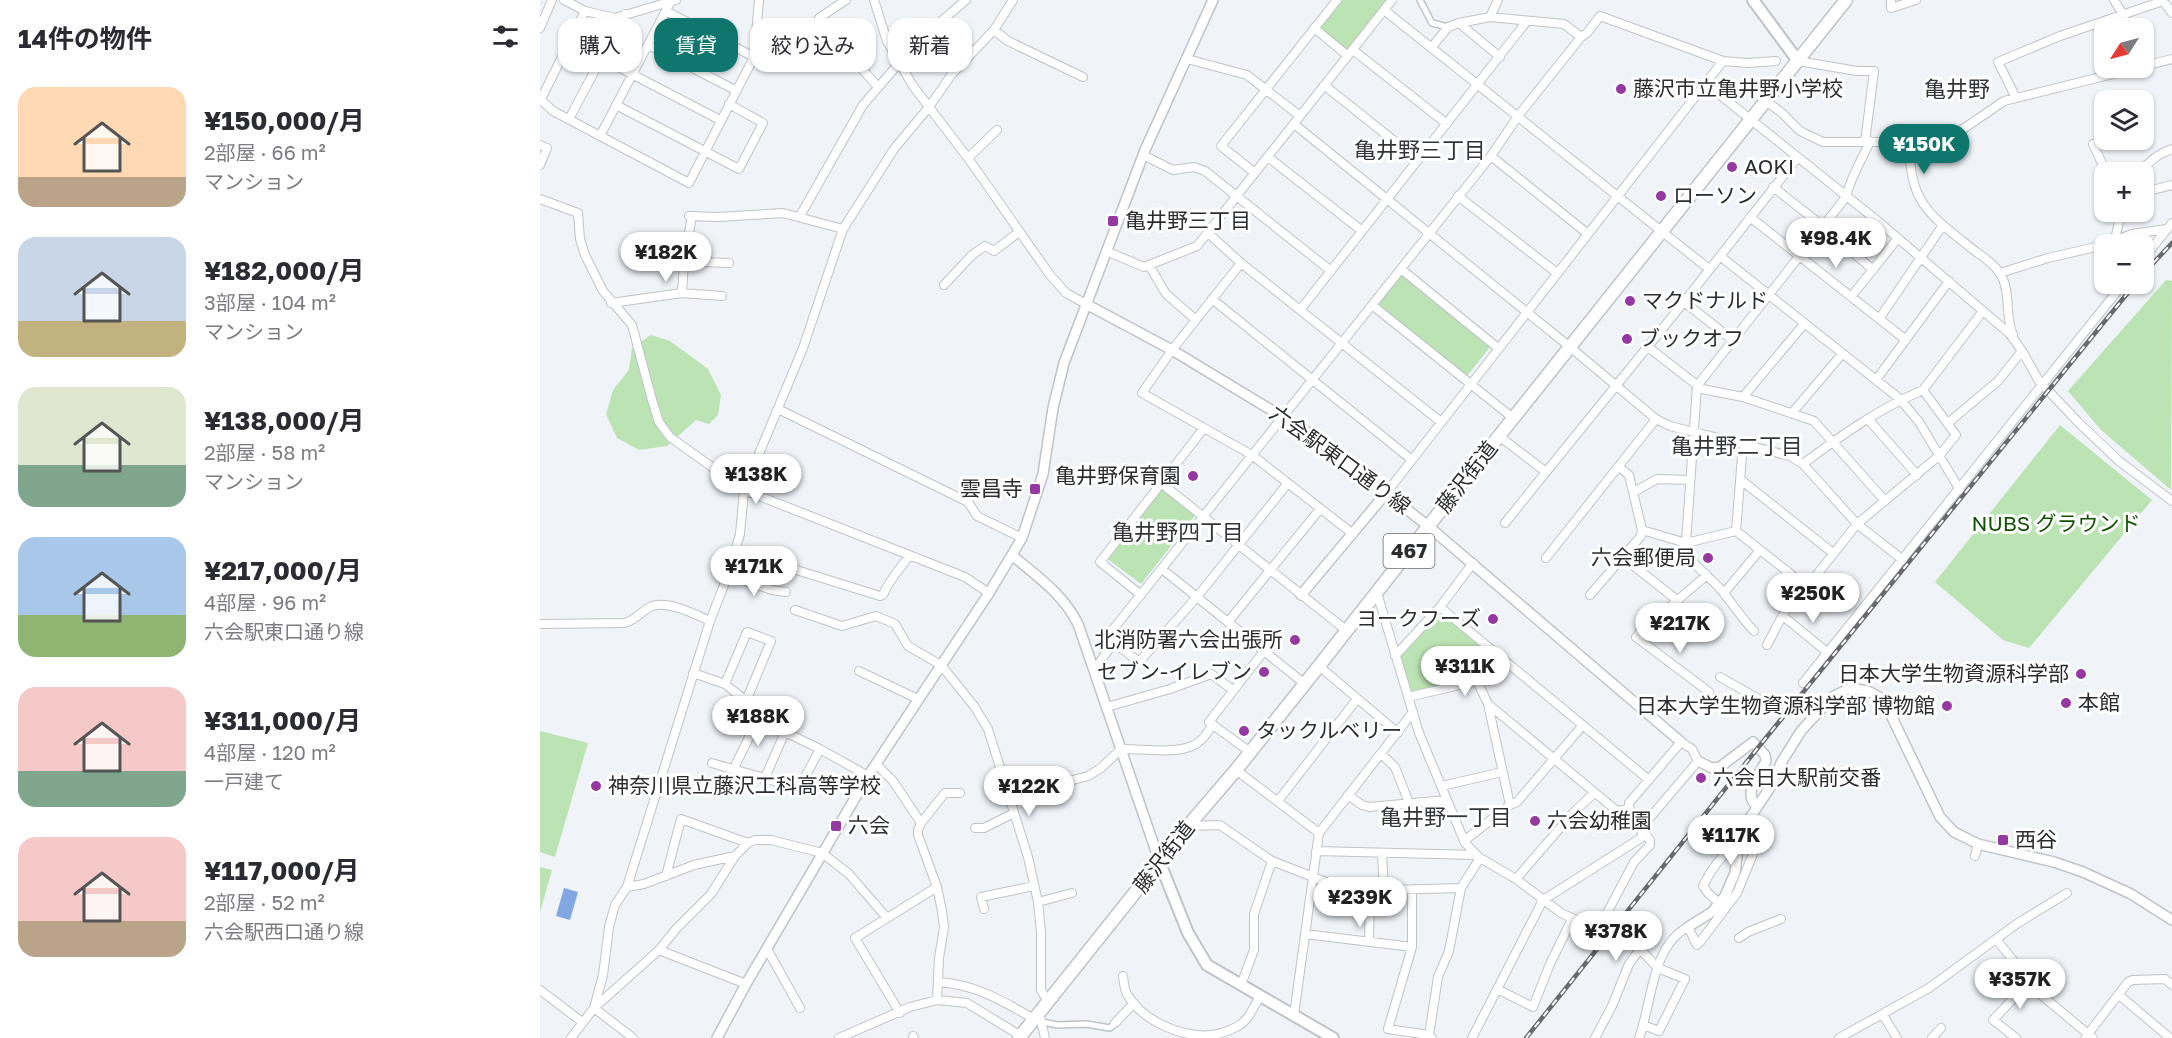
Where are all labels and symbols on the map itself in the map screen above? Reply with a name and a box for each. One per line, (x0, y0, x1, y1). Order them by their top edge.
north arrow (2094, 18, 2154, 78)
place label: 藤沢市立亀井野小学校 (1633, 75, 1843, 101)
district label: 亀井野 (1924, 75, 1990, 102)
marker: 藤沢市立亀井野小学校 (1614, 82, 1628, 96)
pin: ¥150K (1882, 124, 1966, 175)
district label: 亀井野三丁目 (1354, 136, 1486, 163)
place label: AOKI (1744, 153, 1794, 179)
marker: AOKI (1725, 160, 1739, 174)
place label: ローソン (1673, 182, 1757, 208)
marker: ローソン (1654, 189, 1668, 203)
place label: 亀井野三丁目 (1125, 207, 1251, 233)
marker: 亀井野三丁目 (1106, 214, 1120, 228)
pin: ¥98.4K (1787, 218, 1885, 269)
pin: ¥182K (624, 232, 708, 283)
place label: マクドナルド (1642, 287, 1768, 313)
marker: マクドナルド (1623, 294, 1637, 308)
place label: ブックオフ (1639, 325, 1744, 351)
marker: ブックオフ (1620, 332, 1634, 346)
street label: 六会駅東口通り線 (1265, 399, 1416, 519)
district label: 亀井野二丁目 (1671, 432, 1803, 459)
street label: 藤沢街道 (1430, 435, 1502, 517)
pin: ¥138K (714, 454, 798, 505)
place label: 亀井野保育園 (1055, 462, 1181, 488)
marker: 亀井野保育園 (1186, 469, 1200, 483)
place label: 雲昌寺 (960, 475, 1023, 501)
marker: 雲昌寺 (1028, 482, 1042, 496)
park label: NUBS グラウンド (1971, 510, 2141, 536)
district label: 亀井野四丁目 (1112, 518, 1244, 545)
road number: 467 (1384, 534, 1434, 568)
place label: 六会郵便局 (1591, 544, 1696, 570)
pin: ¥171K (712, 546, 796, 597)
marker: 六会郵便局 (1701, 551, 1715, 565)
pin: ¥250K (1771, 573, 1855, 624)
pin: ¥217K (1638, 603, 1722, 654)
place label: ヨークフーズ (1356, 605, 1481, 631)
marker: ヨークフーズ (1486, 612, 1500, 626)
place label: 北消防署六会出張所 (1094, 626, 1283, 652)
marker: 北消防署六会出張所 (1288, 633, 1302, 647)
pin: ¥311K (1423, 646, 1507, 697)
place label: セブン-イレブン (1097, 658, 1252, 684)
place label: 日本大学生物資源科学部 (1838, 660, 2069, 686)
marker: セブン-イレブン (1257, 665, 1271, 679)
marker: 日本大学生物資源科学部 (2074, 667, 2088, 681)
place label: 本館 (2078, 689, 2120, 715)
place label: 日本大学生物資源科学部 博物館 (1636, 692, 1935, 718)
pin: ¥188K (716, 696, 800, 747)
marker: 本館 (2059, 696, 2073, 710)
marker: 日本大学生物資源科学部 博物館 (1940, 699, 1954, 713)
place label: タックルベリー (1256, 717, 1402, 743)
marker: タックルベリー (1237, 724, 1251, 738)
place label: 六会日大駅前交番 (1713, 764, 1881, 790)
pin: ¥122K (987, 766, 1071, 817)
marker: 六会日大駅前交番 (1694, 771, 1708, 785)
place label: 神奈川県立藤沢工科高等学校 (608, 772, 881, 798)
marker: 神奈川県立藤沢工科高等学校 (589, 779, 603, 793)
district label: 亀井野一丁目 (1380, 803, 1512, 830)
place label: 六会幼稚園 (1547, 807, 1652, 833)
place label: 六会 (848, 812, 890, 838)
marker: 六会幼稚園 (1528, 814, 1542, 828)
street label: 藤沢街道 (1127, 815, 1199, 897)
pin: ¥117K (1689, 815, 1773, 866)
marker: 六会 (829, 819, 843, 833)
place label: 西谷 (2015, 826, 2057, 852)
marker: 西谷 (1996, 833, 2010, 847)
pin: ¥239K (1318, 877, 1402, 928)
pin: ¥378K (1574, 911, 1658, 962)
pin: ¥357K (1978, 959, 2062, 1010)

